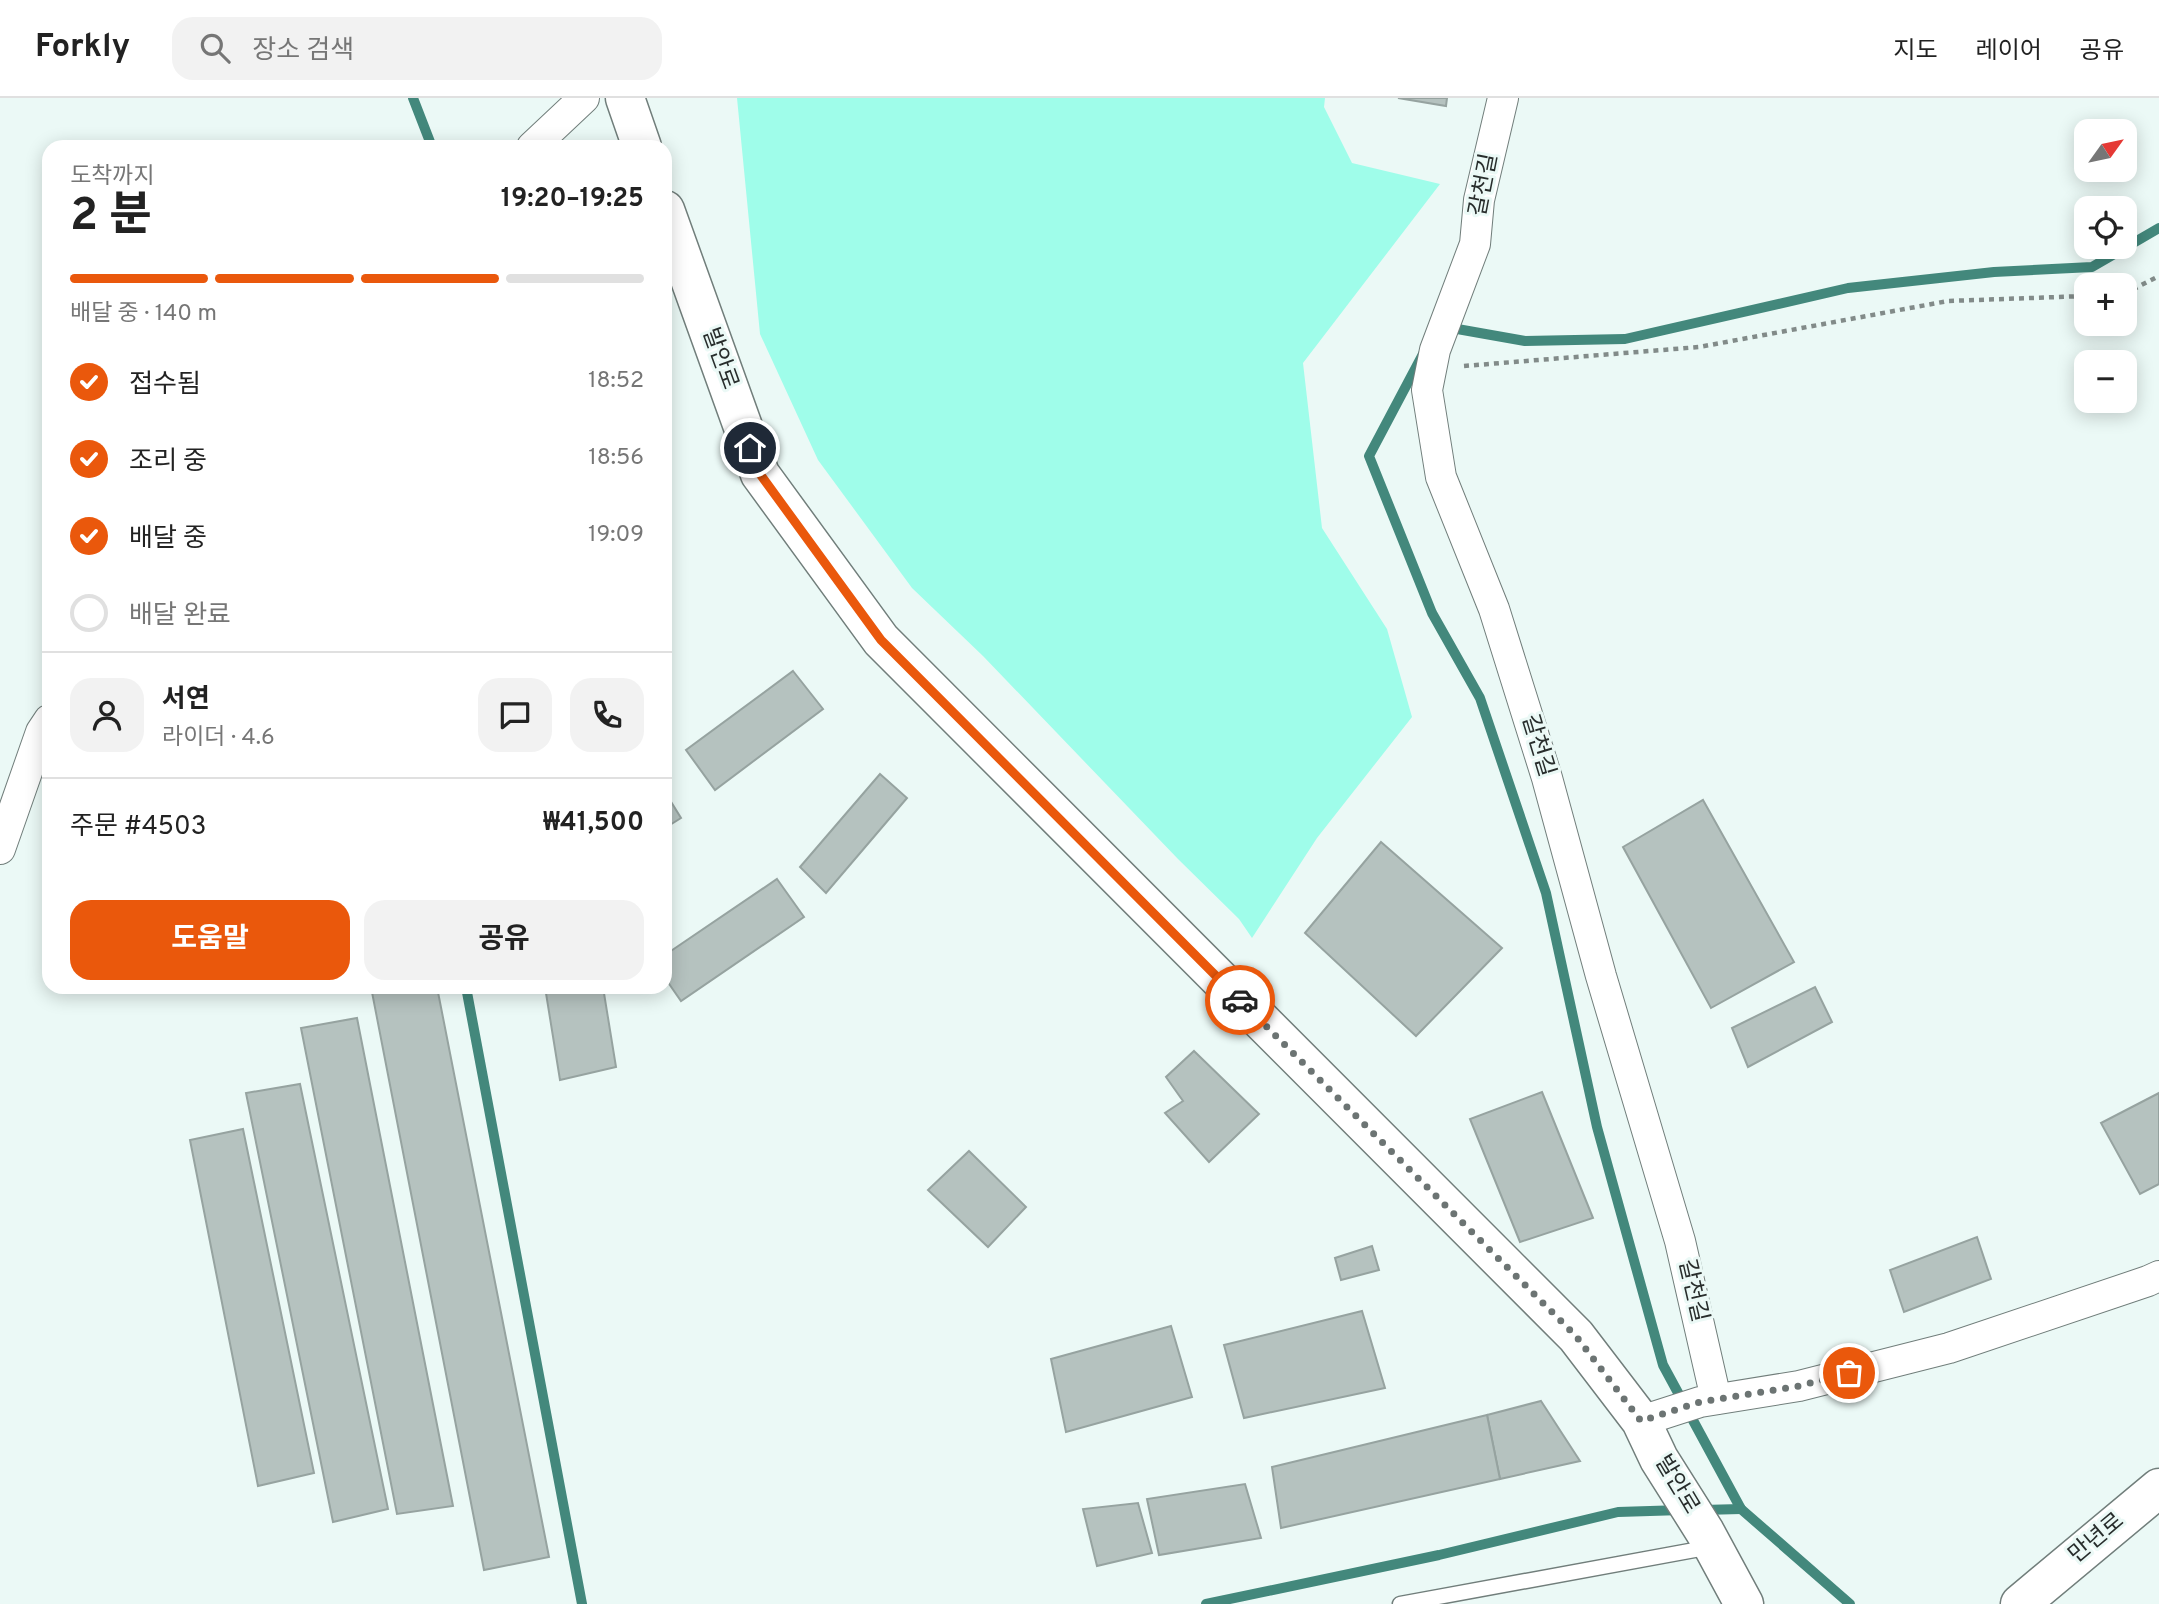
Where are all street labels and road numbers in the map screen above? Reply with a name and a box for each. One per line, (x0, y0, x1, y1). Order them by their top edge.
street label: 갈천길 (1465, 151, 1505, 219)
street label: 발안로 (695, 324, 743, 394)
street label: 갈천길 (1514, 711, 1560, 781)
street label: 갈천길 (1671, 1257, 1713, 1325)
street label: 발안로 (1647, 1450, 1705, 1520)
street label: 만년로 (2063, 1507, 2131, 1571)

